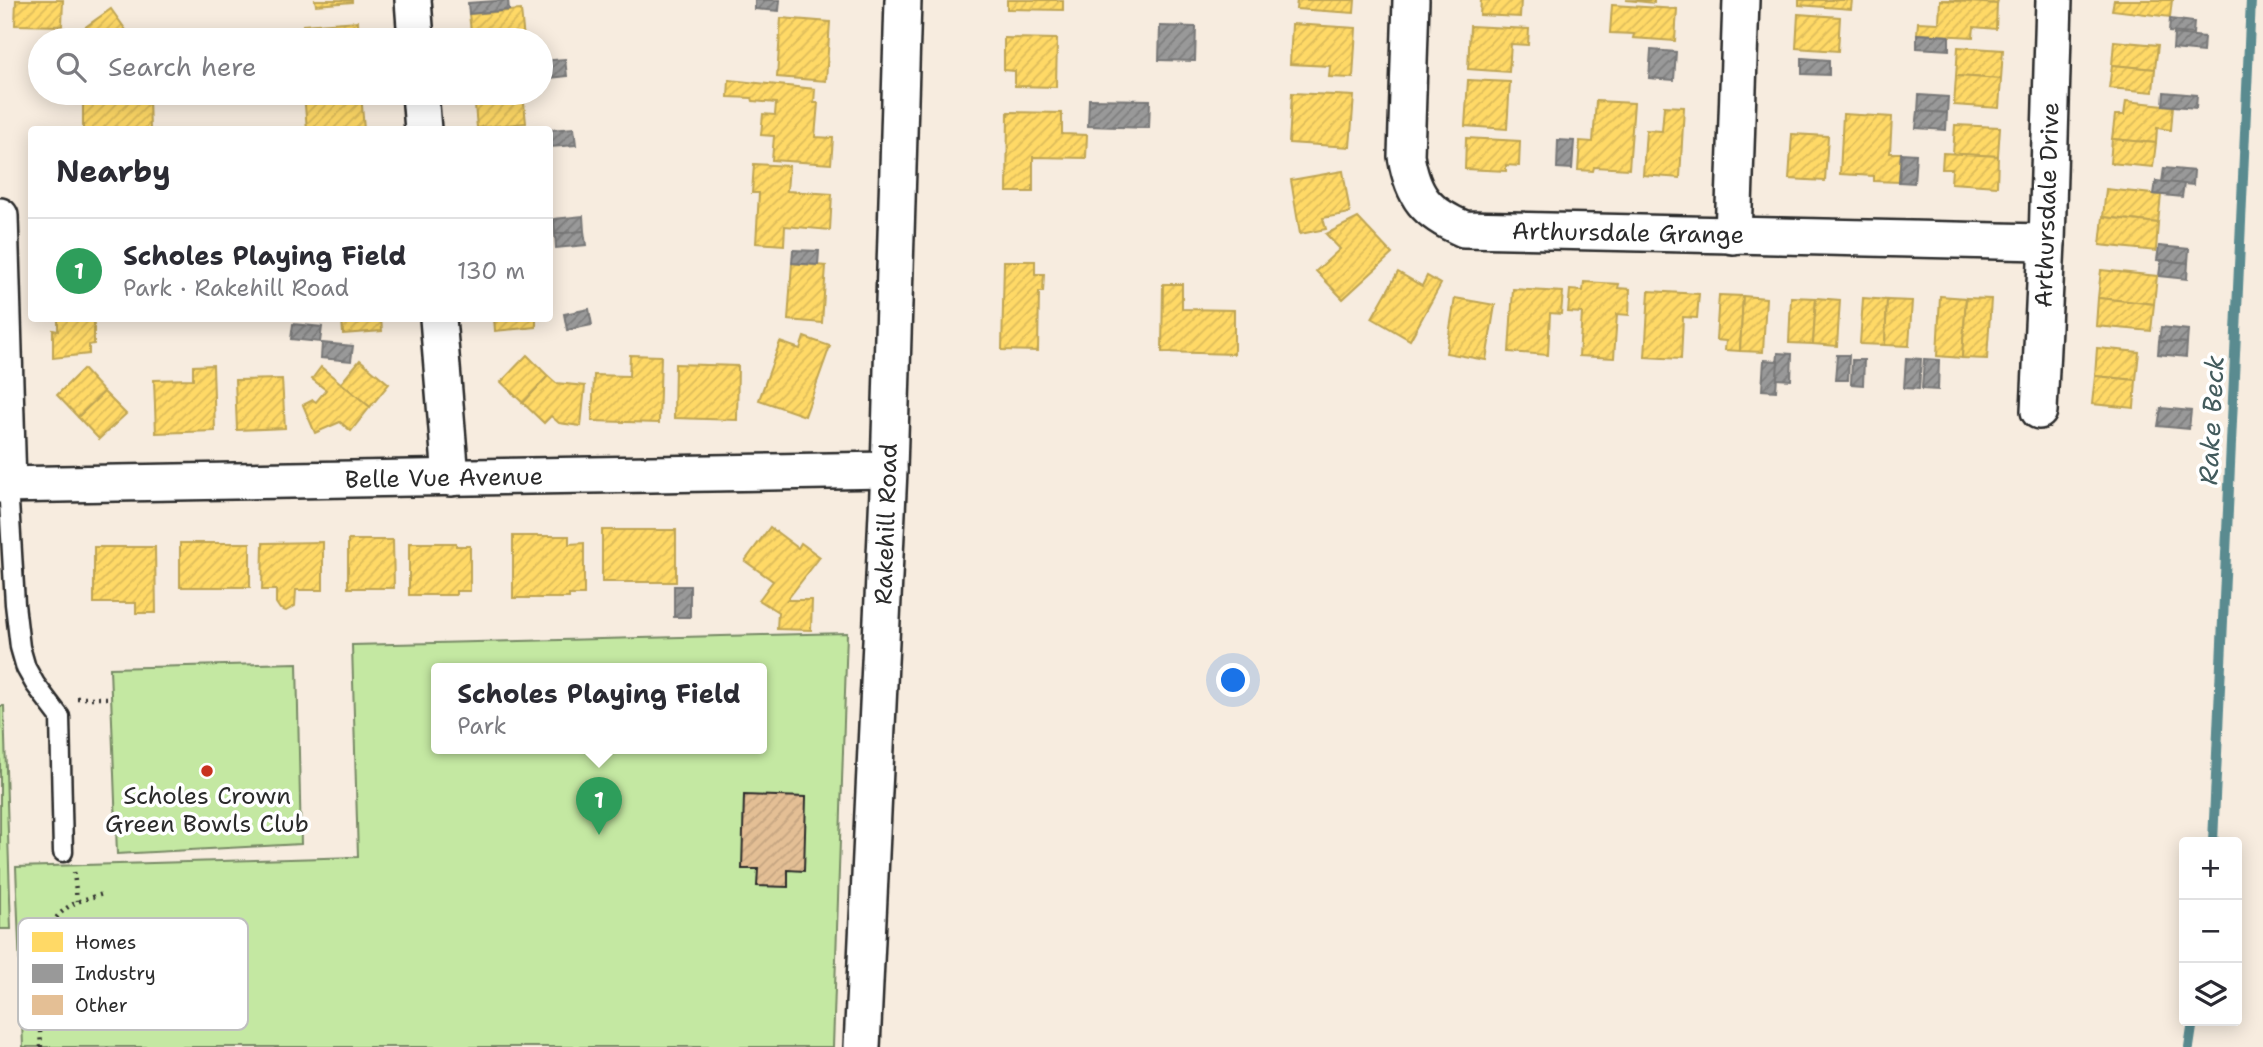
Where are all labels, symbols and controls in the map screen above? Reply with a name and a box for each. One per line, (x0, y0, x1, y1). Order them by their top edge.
search box (28, 28, 553, 105)
icon: search (52, 48, 90, 86)
text: Search here (108, 49, 257, 84)
street label: Arthursdale Drive (2027, 102, 2067, 308)
text: Nearby (56, 151, 171, 192)
street label: Arthursdale Grange (1512, 215, 1744, 251)
text: Scholes Playing Field (123, 238, 406, 273)
text: 1 (74, 256, 84, 286)
text: 130 m (457, 256, 525, 286)
text: Park · Rakehill Road (123, 273, 349, 303)
water label: Rake Beck (2190, 354, 2232, 486)
street label: Rakehill Road (867, 443, 905, 605)
street label: Belle Vue Avenue (345, 460, 543, 496)
popup (431, 663, 767, 754)
your location (1216, 663, 1250, 697)
text: Scholes Playing Field (457, 676, 741, 711)
text: Park (457, 711, 507, 741)
marker: Scholes Crown Green Bowls Club (199, 763, 215, 779)
pin: 1 (576, 777, 622, 835)
place label: Scholes Crown Green Bowls Club (105, 780, 309, 840)
map controls (2179, 837, 2242, 1026)
button: + (2179, 837, 2242, 900)
button: − (2179, 900, 2242, 963)
legend (18, 918, 248, 1030)
text: Homes (75, 930, 136, 955)
text: Industry (75, 961, 156, 986)
button: layers (2179, 963, 2242, 1026)
text: Other (75, 993, 128, 1018)

